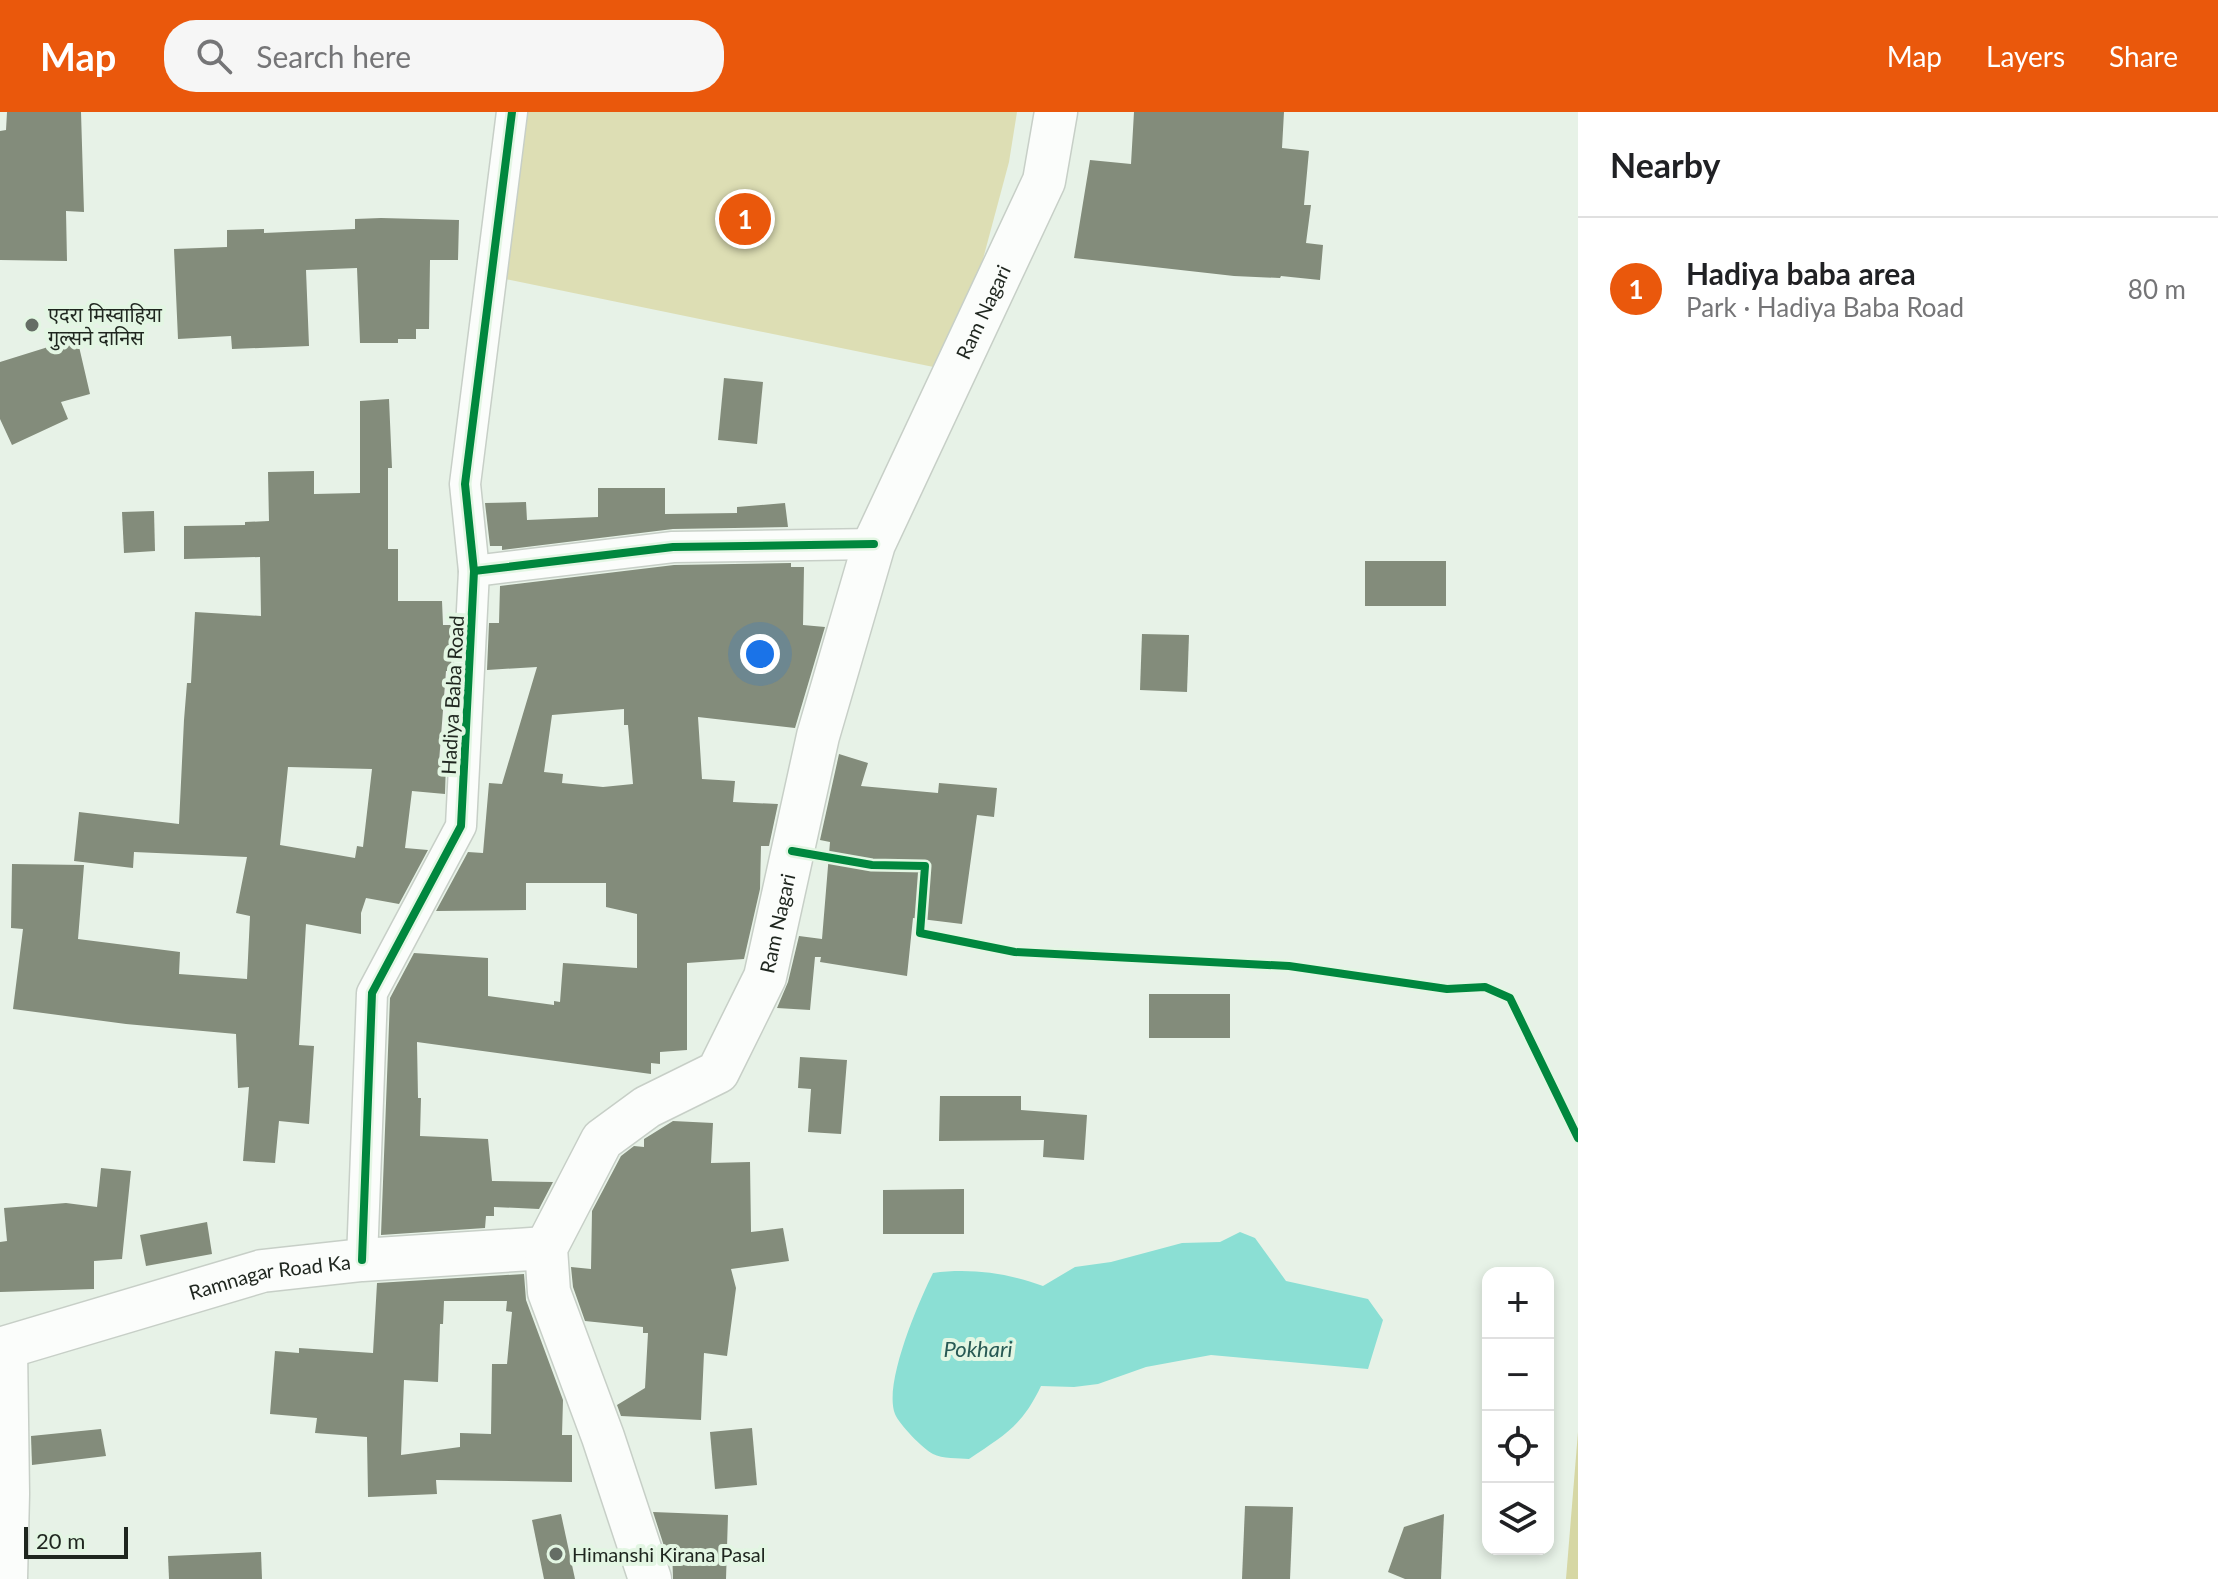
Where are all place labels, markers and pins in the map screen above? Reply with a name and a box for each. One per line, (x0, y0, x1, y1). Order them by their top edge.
pin: 1 (719, 189, 771, 249)
place label: एदरा मिस्वाहिया गुल्सने दानिस (48, 302, 163, 351)
marker: एदरा मिस्वाहिया गुल्सने दानिस (23, 316, 41, 334)
place label: Himanshi Kirana Pasal (572, 1542, 766, 1566)
marker: Himanshi Kirana Pasal (547, 1545, 565, 1563)

